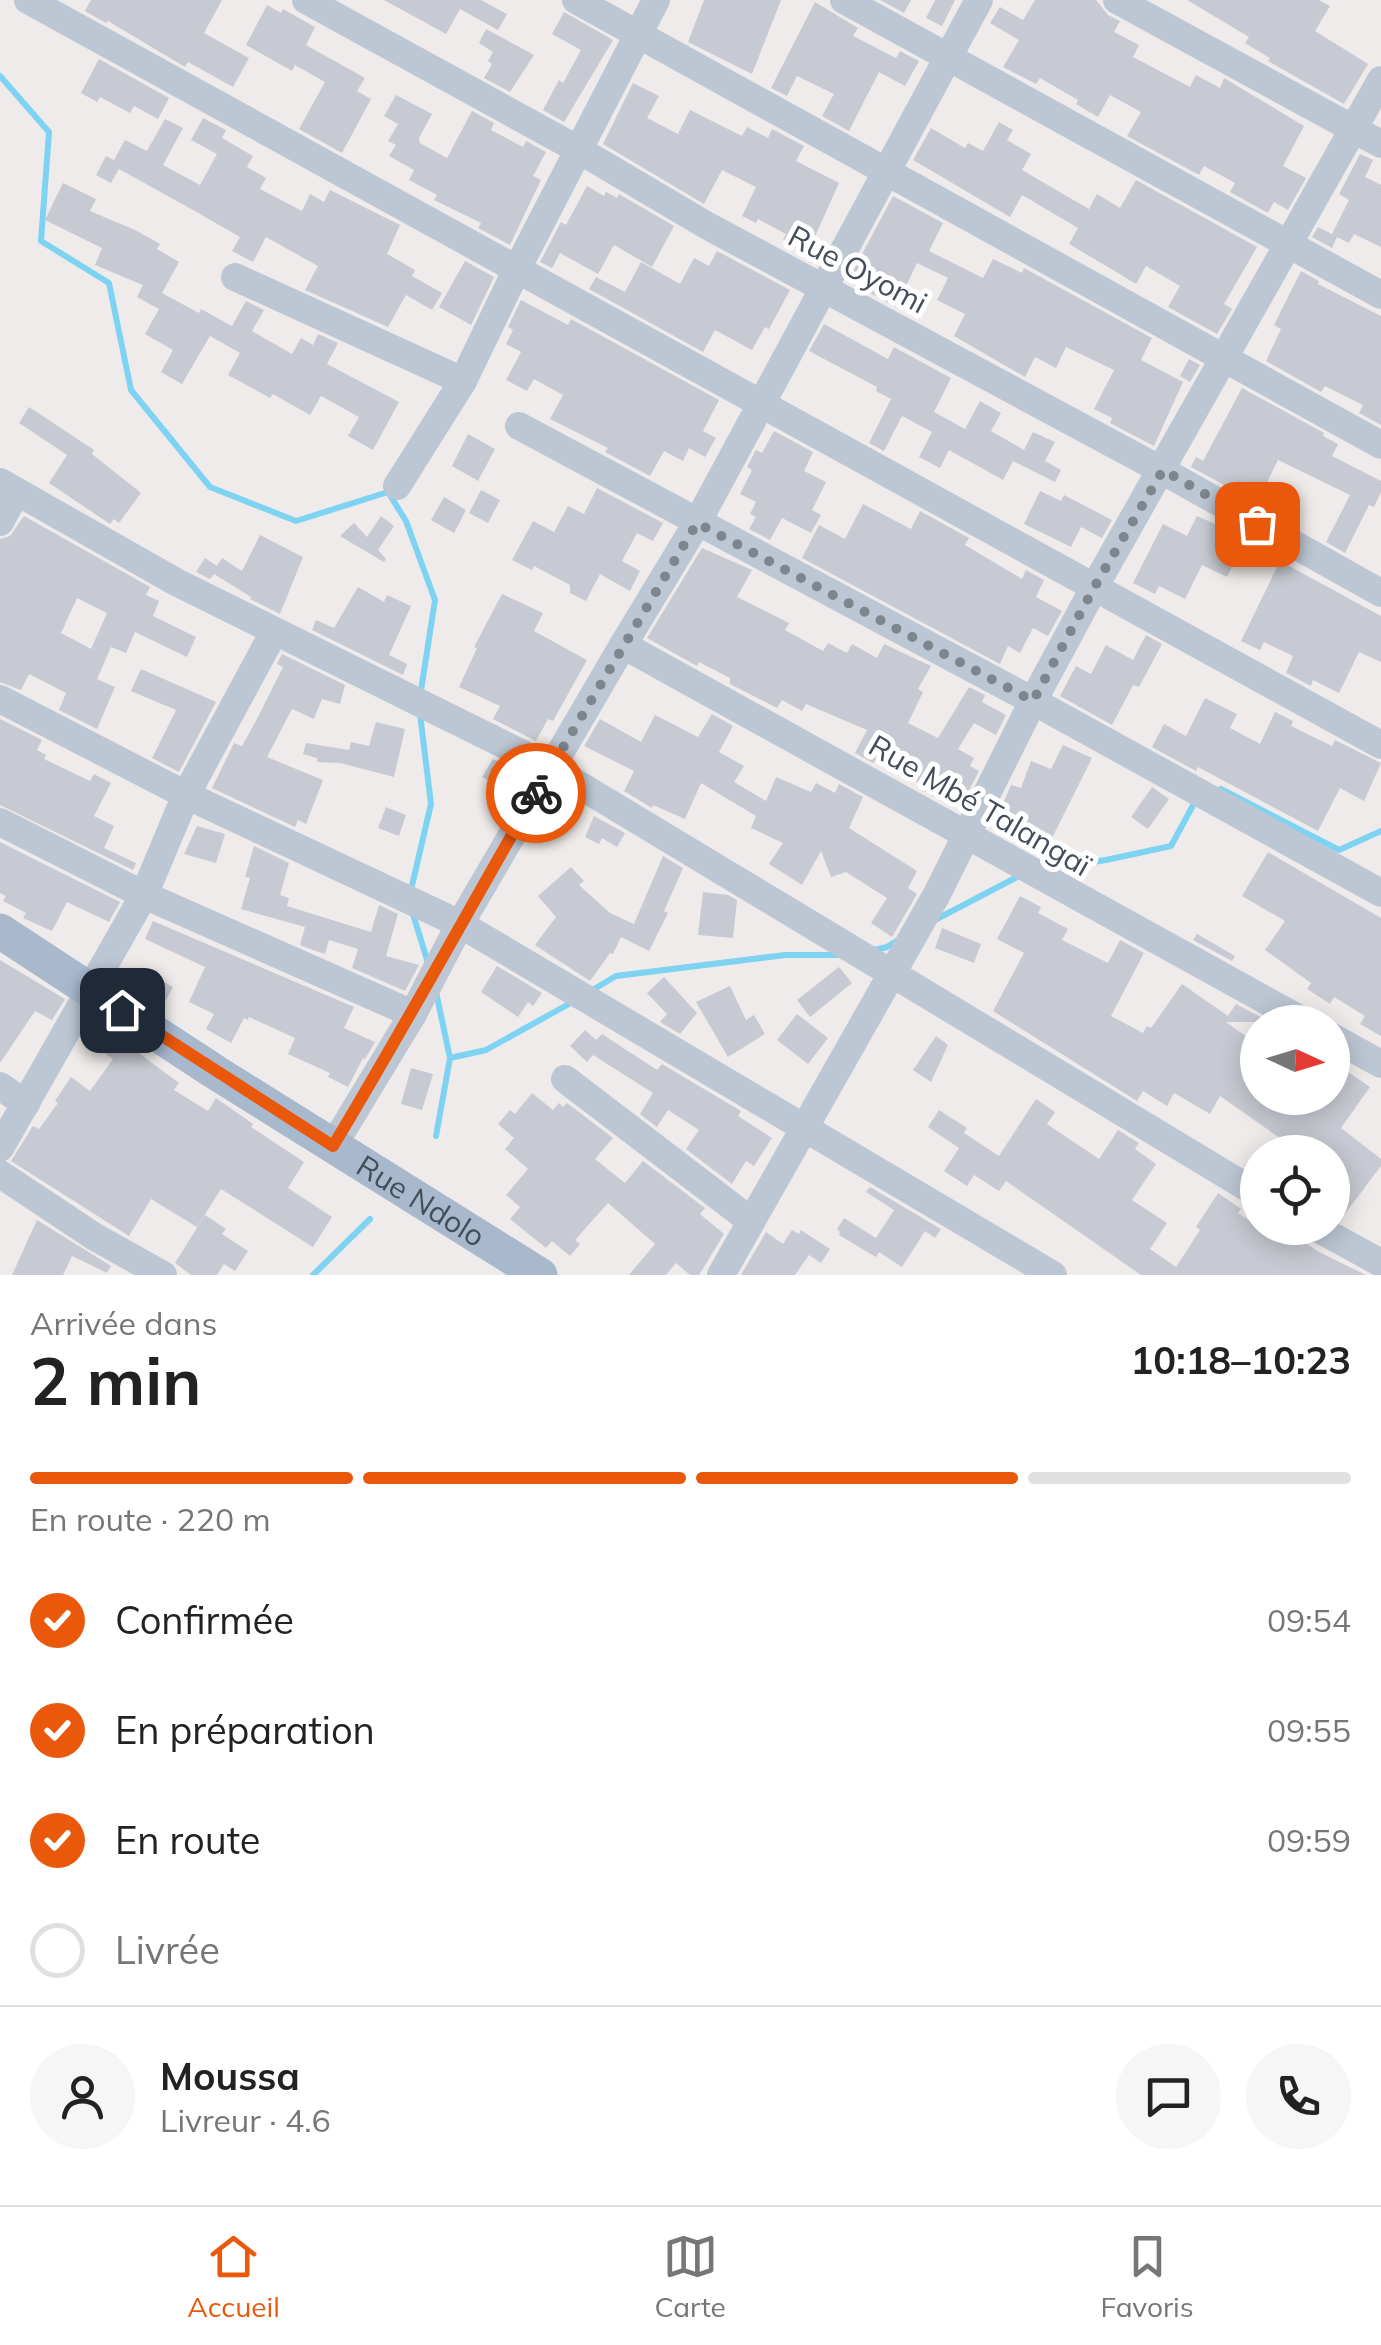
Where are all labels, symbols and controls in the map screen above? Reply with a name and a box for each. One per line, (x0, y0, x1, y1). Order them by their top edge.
street label: Rue Oyomi (782, 217, 934, 321)
pin (1215, 482, 1300, 567)
icon: bag (1230, 497, 1285, 552)
street label: Rue Mbé Talangaï (862, 726, 1098, 884)
courier (486, 743, 586, 843)
icon: bike (509, 766, 564, 821)
pin (80, 968, 165, 1053)
icon: home (95, 983, 150, 1038)
north arrow (1240, 1005, 1350, 1115)
map controls (1240, 1005, 1350, 1245)
button: locate (1240, 1135, 1350, 1245)
street label: Rue Ndolo (350, 1146, 492, 1255)
text: Arrivée dans (30, 1303, 217, 1343)
text: 10:18–10:23 (1131, 1336, 1351, 1384)
text: 2 min (30, 1340, 201, 1421)
text: En route · 220 m (30, 1499, 271, 1539)
icon: check (30, 1593, 85, 1648)
text: Confirmée (115, 1596, 294, 1644)
text: 09:54 (1267, 1600, 1351, 1640)
icon: check (30, 1703, 85, 1758)
text: En préparation (115, 1706, 375, 1754)
text: 09:55 (1267, 1710, 1351, 1750)
icon: check (30, 1813, 85, 1868)
text: En route (115, 1816, 261, 1864)
text: 09:59 (1267, 1820, 1351, 1860)
text: Livrée (115, 1926, 220, 1974)
button: person (30, 2044, 135, 2149)
button: chat (1116, 2044, 1221, 2149)
button: phone (1246, 2044, 1351, 2149)
text: Moussa (160, 2052, 300, 2100)
text: Livreur · 4.6 (160, 2100, 331, 2140)
tab: Accueil (187, 2229, 280, 2324)
tab: Carte (655, 2229, 726, 2324)
tab: Favoris (1100, 2229, 1194, 2324)

